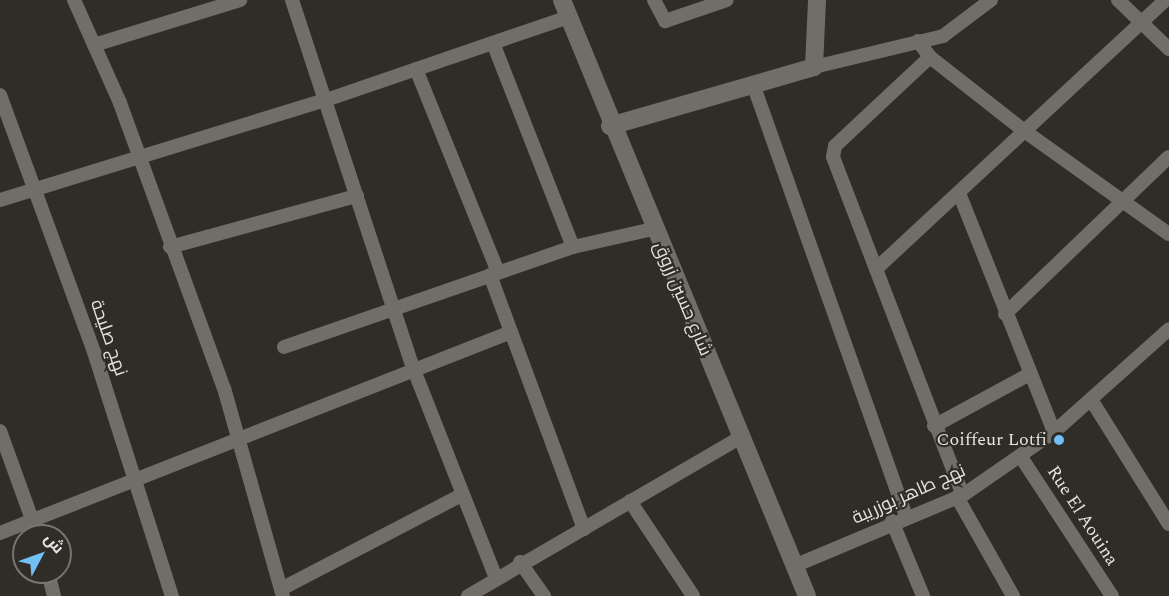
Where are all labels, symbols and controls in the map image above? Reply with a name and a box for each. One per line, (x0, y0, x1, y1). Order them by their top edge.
street label: شارع حسين زروق (648, 239, 716, 359)
street label: نهج صليحة (85, 297, 131, 379)
place label: Coiffeur Lotfi (937, 429, 1047, 451)
marker: Coiffeur Lotfi (1052, 433, 1066, 447)
street label: نهج طاهر بوزريبة (849, 460, 969, 530)
street label: Rue El Aouina (1042, 462, 1122, 570)
north arrow (12, 524, 72, 584)
text: ش (38, 528, 70, 559)

